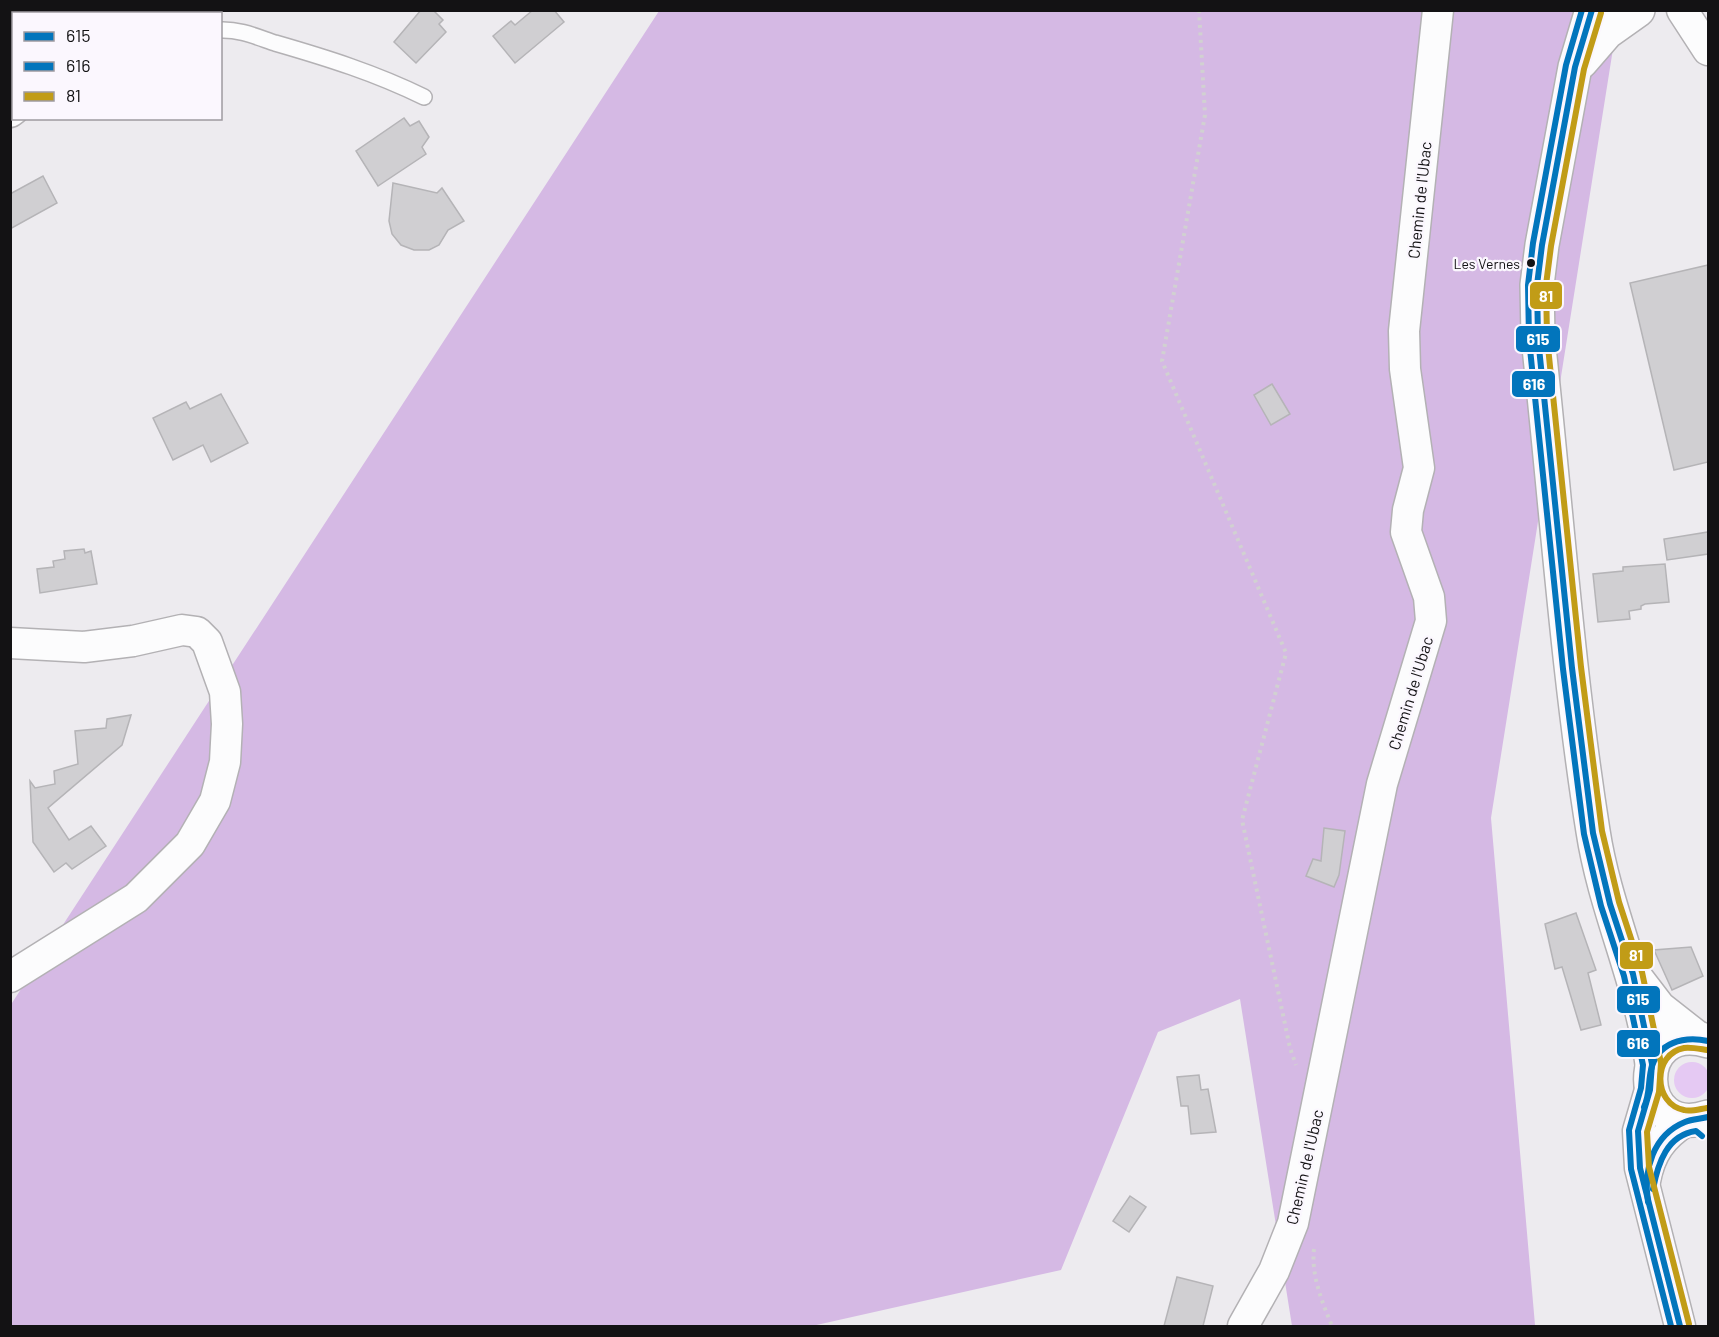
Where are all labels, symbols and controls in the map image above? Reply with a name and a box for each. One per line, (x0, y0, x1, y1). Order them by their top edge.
legend (12, 12, 222, 120)
text: 615 (66, 24, 91, 46)
text: 616 (66, 54, 91, 76)
text: 81 (66, 84, 81, 106)
street label: Chemin de l'Ubac (1403, 140, 1435, 260)
place label: Les Vernes (1454, 255, 1520, 272)
marker: Les Vernes (1525, 257, 1537, 269)
line badge: 81 (1529, 281, 1563, 310)
text: 81 (1539, 286, 1553, 305)
line badge: 615 (1515, 325, 1561, 353)
text: 615 (1527, 329, 1550, 348)
line badge: 616 (1511, 370, 1556, 398)
text: 616 (1523, 374, 1546, 393)
street label: Chemin de l'Ubac (1384, 634, 1436, 752)
line badge: 81 (1619, 941, 1654, 970)
text: 81 (1629, 945, 1643, 964)
line badge: 615 (1616, 985, 1661, 1014)
text: 615 (1627, 989, 1650, 1008)
line badge: 616 (1616, 1029, 1661, 1058)
text: 616 (1627, 1033, 1650, 1052)
street label: Chemin de l'Ubac (1281, 1107, 1327, 1227)

